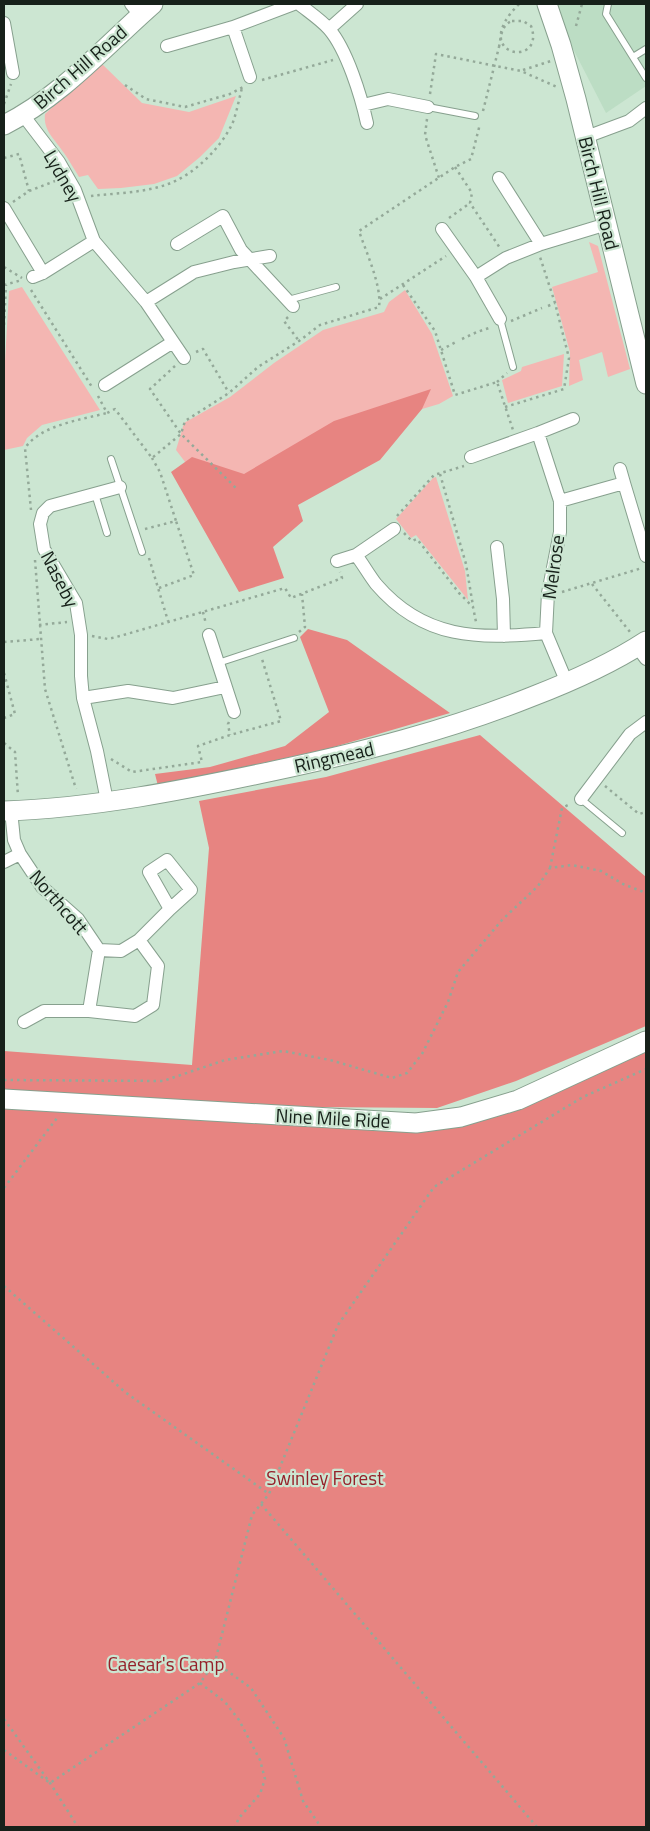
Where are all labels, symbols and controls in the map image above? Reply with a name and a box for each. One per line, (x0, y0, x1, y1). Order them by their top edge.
street label: Birch Hill Road (26, 18, 133, 116)
street label: Birch Hill Road (571, 133, 628, 253)
street label: Lydney (37, 144, 90, 207)
street label: Melrose (534, 533, 571, 601)
street label: Naseby (34, 546, 87, 612)
street label: Ringmead (291, 733, 377, 780)
street label: Northcott (23, 863, 96, 941)
street label: Nine Mile Ride (275, 1100, 391, 1135)
park label: Swinley Forest (266, 1463, 384, 1492)
park label: Caesar's Camp (107, 1649, 225, 1678)

